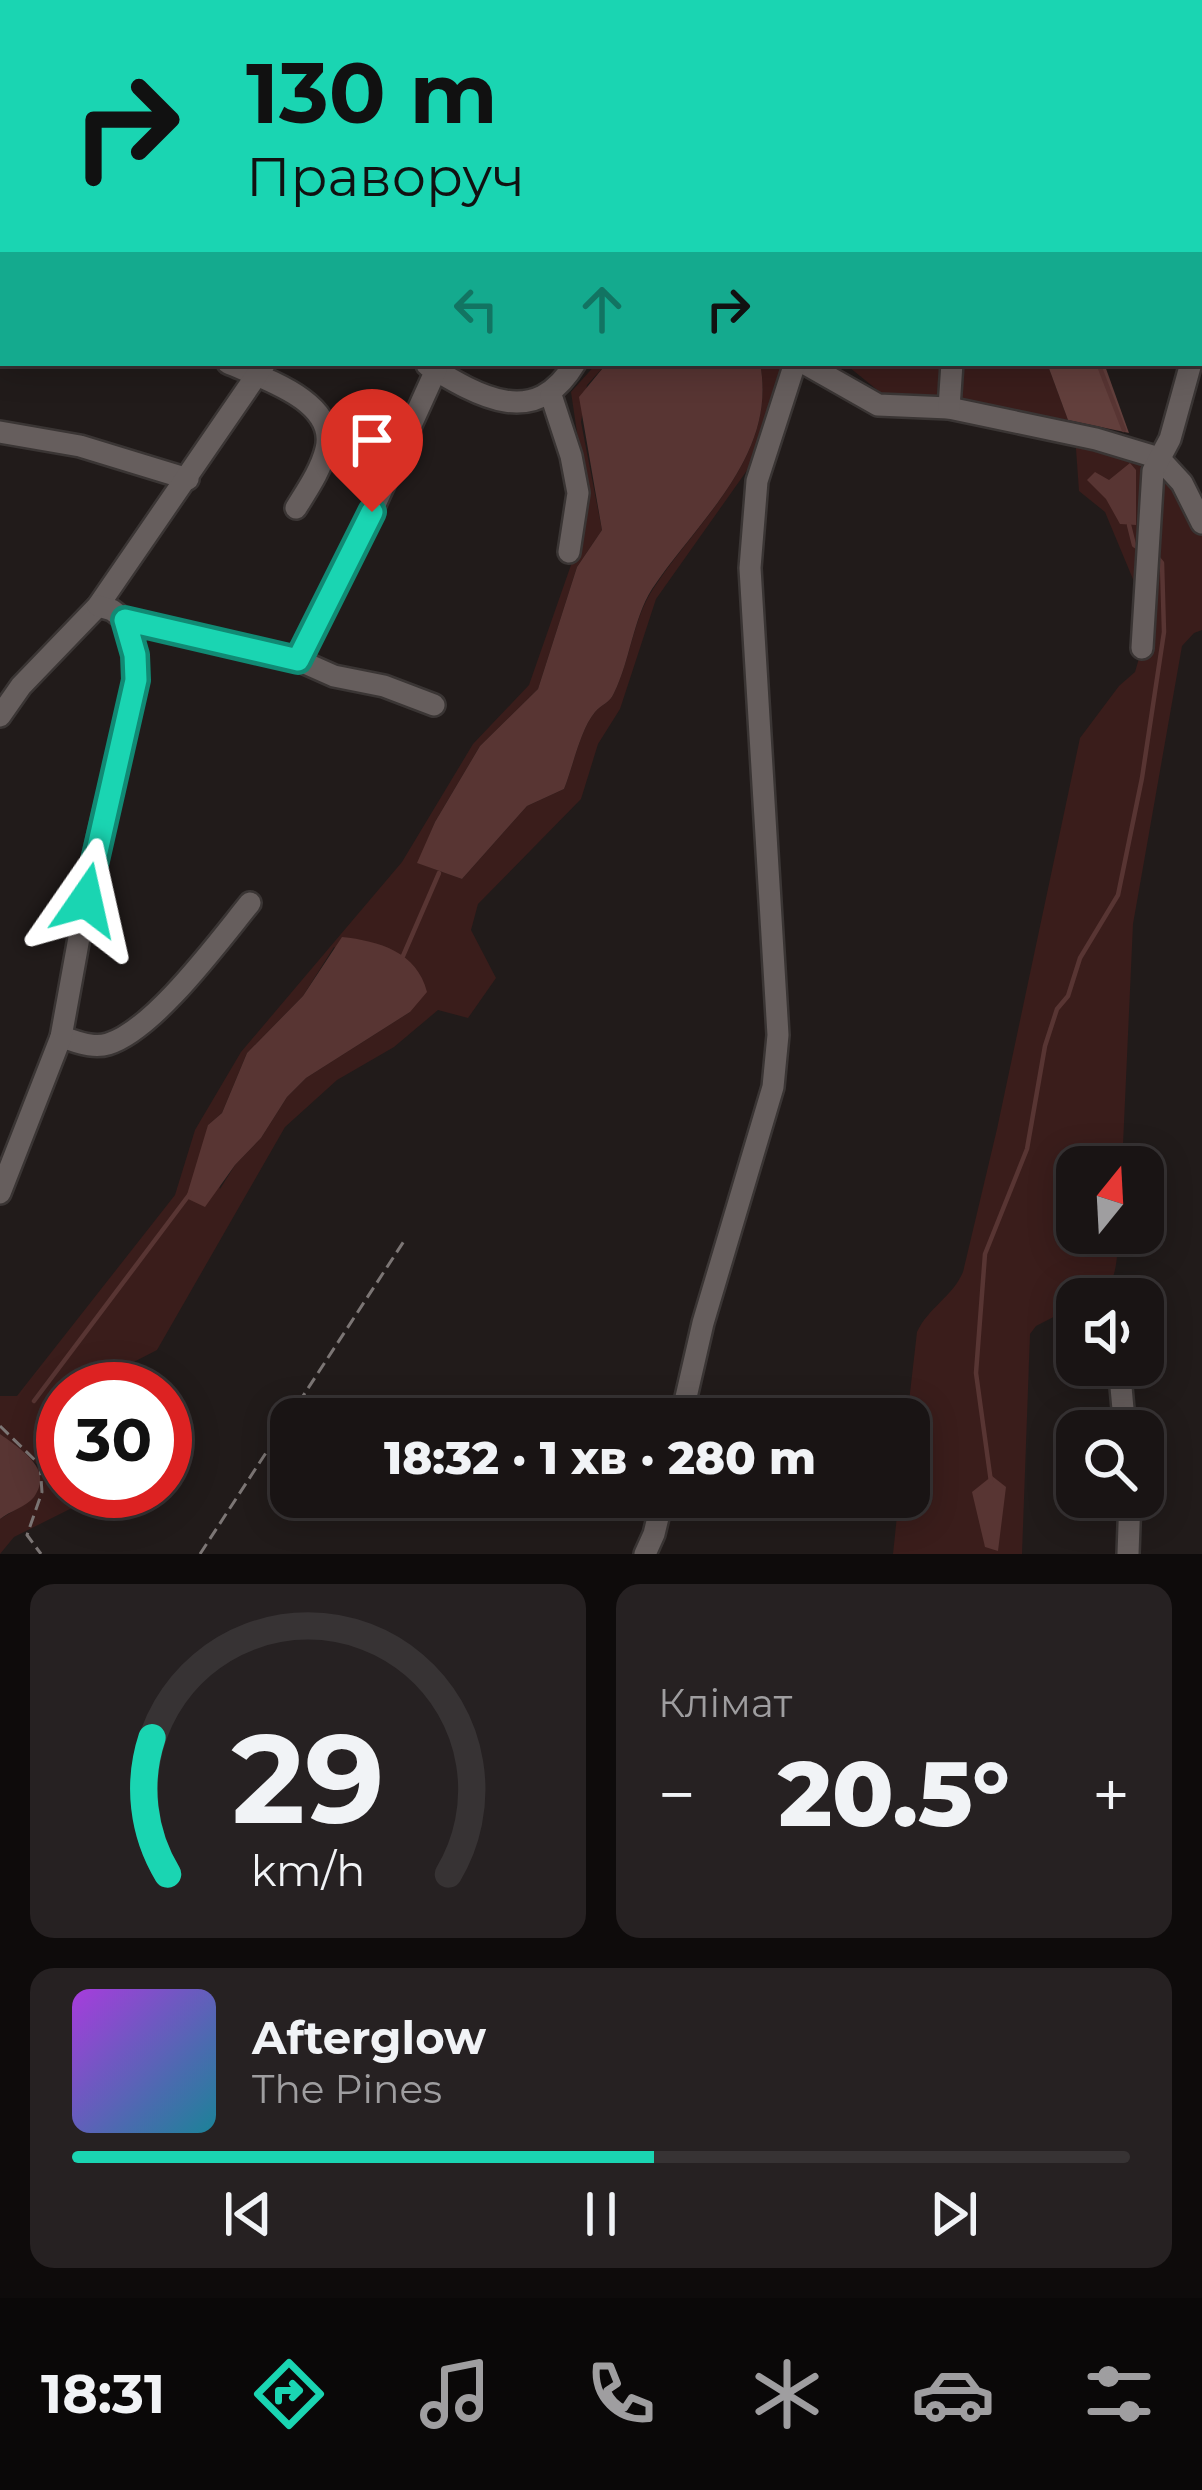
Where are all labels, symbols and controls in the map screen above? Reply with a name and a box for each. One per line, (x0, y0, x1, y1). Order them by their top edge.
text: 130 m (246, 42, 498, 144)
icon: right (48, 48, 204, 204)
text: Праворуч (246, 144, 525, 210)
icon: left (443, 276, 509, 342)
icon: ahead (569, 276, 635, 342)
icon: right (695, 276, 761, 342)
pin (321, 389, 423, 512)
icon: arrive (339, 407, 405, 473)
position arrow (23, 837, 149, 963)
north arrow (1056, 1146, 1164, 1254)
map controls (1056, 1146, 1164, 1518)
button: sound (1056, 1278, 1164, 1386)
speed limit sign: 30 (36, 1362, 192, 1518)
button: search (1056, 1410, 1164, 1518)
text: 18:32 · 1 хв · 280 m (384, 1430, 816, 1485)
text: Клімат (658, 1679, 792, 1727)
text: 29 (231, 1702, 385, 1854)
text: 20.5° (778, 1739, 1010, 1849)
text: − (658, 1754, 696, 1835)
text: + (1092, 1754, 1130, 1835)
text: km/h (251, 1844, 365, 1897)
text: Afterglow (252, 2010, 486, 2065)
text: The Pines (252, 2065, 442, 2113)
icon: previous (215, 2181, 281, 2247)
icon: pause (568, 2181, 634, 2247)
icon: next (921, 2181, 987, 2247)
icon: directions (247, 2352, 331, 2436)
icon: music (413, 2352, 497, 2436)
icon: phone (579, 2352, 663, 2436)
icon: climate (745, 2352, 829, 2436)
icon: car (911, 2352, 995, 2436)
icon: filters (1077, 2352, 1161, 2436)
text: 18:31 (41, 2361, 165, 2427)

